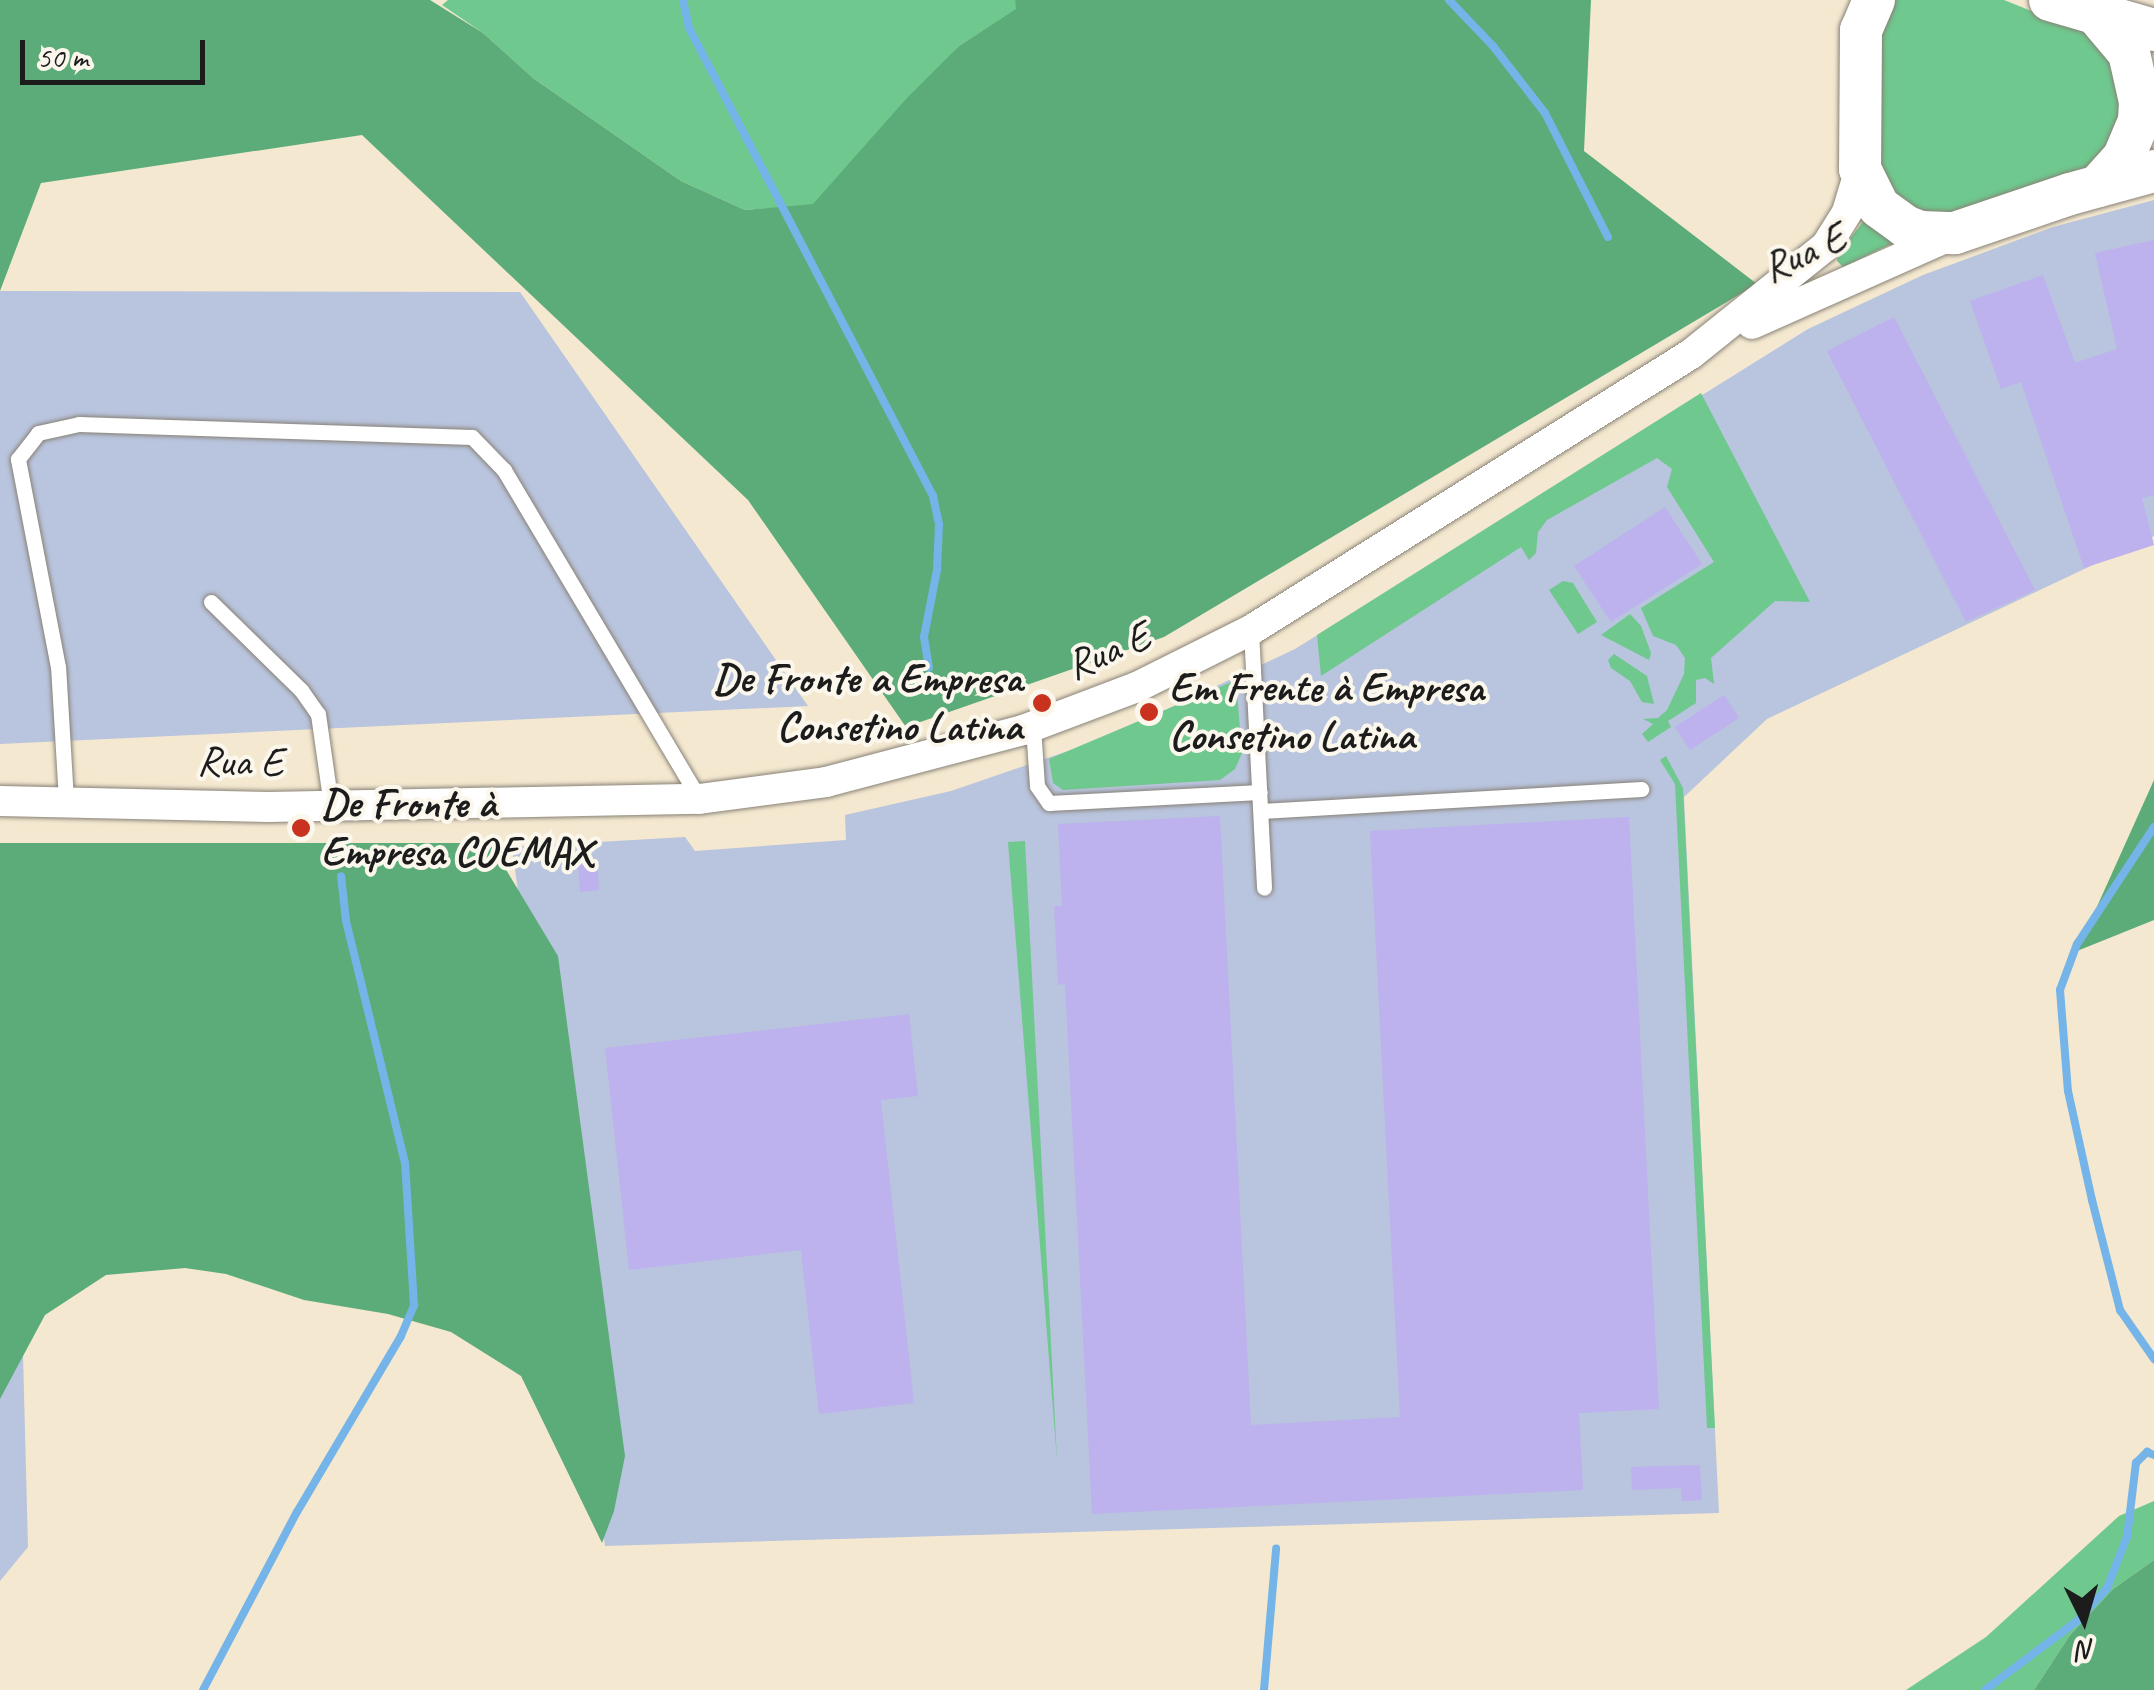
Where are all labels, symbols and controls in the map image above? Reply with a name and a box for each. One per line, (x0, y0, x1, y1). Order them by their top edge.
scale bar (25, 20, 210, 82)
text: 50 m (37, 38, 88, 76)
street label: Rua E (1754, 212, 1854, 294)
street label: Rua E (1059, 611, 1157, 691)
place label: De Fronte a Empresa Consetino Latina (714, 654, 1022, 752)
place label: Em Frente à Empresa Consetino Latina (1169, 663, 1483, 761)
marker: De Fronte a Empresa Consetino Latina (1031, 692, 1053, 714)
marker: Em Frente à Empresa Consetino Latina (1138, 701, 1160, 723)
street label: Rua E (197, 736, 283, 788)
place label: De Fronte à Empresa COEMAX (321, 779, 591, 878)
marker: De Fronte à Empresa COEMAX (290, 817, 312, 839)
north arrow (2034, 1570, 2134, 1670)
text: N (2076, 1632, 2097, 1669)

